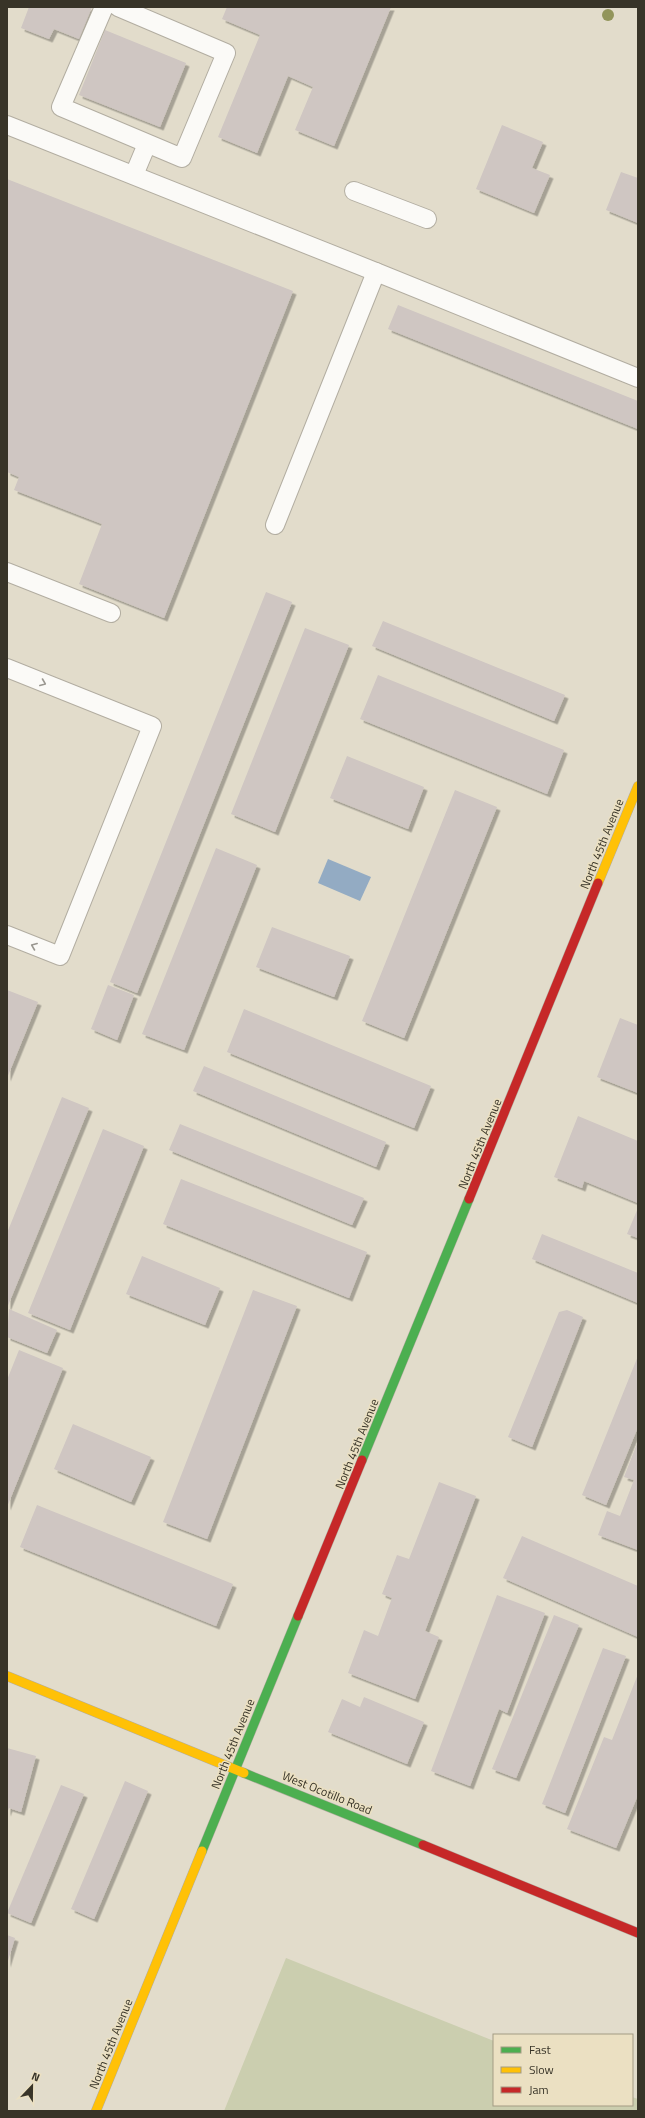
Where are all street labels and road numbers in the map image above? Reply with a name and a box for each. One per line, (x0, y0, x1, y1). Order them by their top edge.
street label: North 45th Avenue (575, 796, 628, 892)
street label: North 45th Avenue (453, 1096, 506, 1192)
street label: North 45th Avenue (330, 1396, 383, 1492)
street label: North 45th Avenue (206, 1696, 259, 1792)
street label: West Ocotillo Road (279, 1766, 375, 1819)
street label: North 45th Avenue (84, 1996, 137, 2092)

